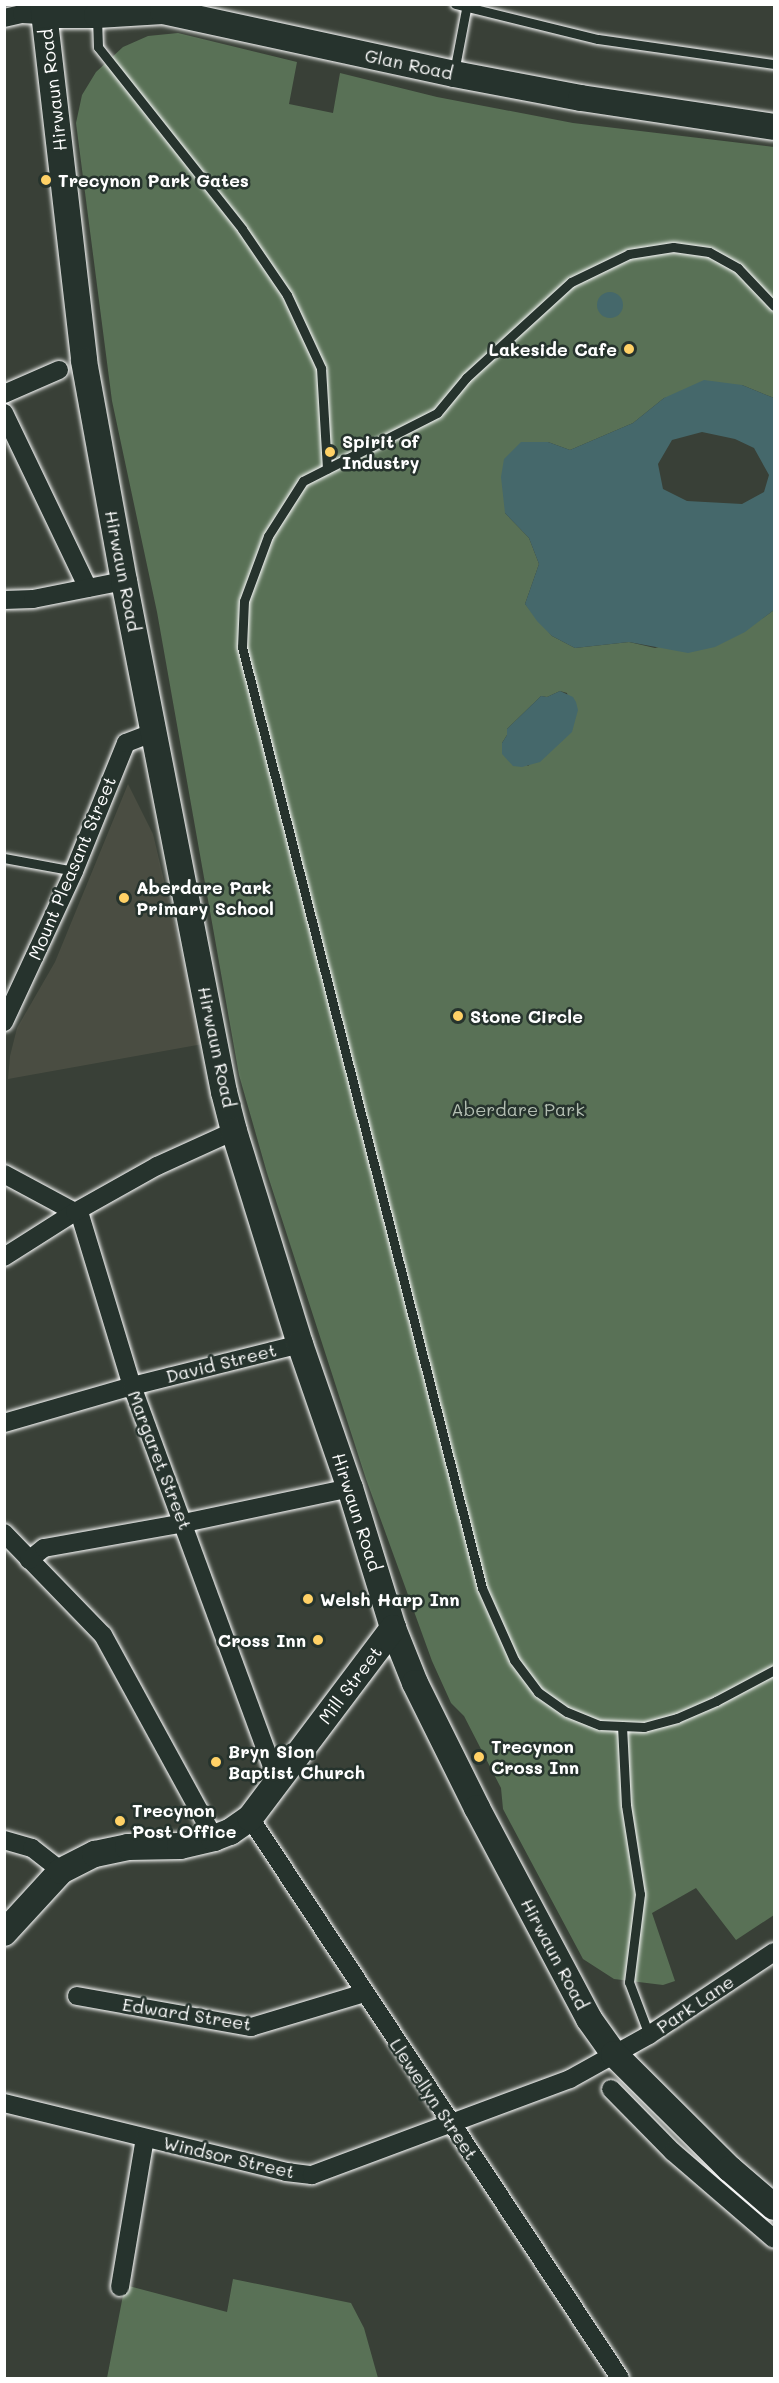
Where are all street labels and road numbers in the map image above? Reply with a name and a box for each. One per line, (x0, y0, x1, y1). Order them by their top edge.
street label: Hirwaun Road (35, 28, 71, 152)
street label: Glan Road (363, 44, 455, 84)
street label: Hirwaun Road (101, 509, 145, 633)
street label: Mount Pleasant Street (24, 773, 120, 963)
street label: Hirwaun Road (194, 985, 240, 1109)
street label: David Street (164, 1339, 278, 1387)
street label: Margaret Street (124, 1387, 196, 1533)
street label: Hirwaun Road (328, 1450, 386, 1574)
street label: Mill Street (314, 1642, 386, 1728)
street label: Hirwaun Road (517, 1895, 593, 2013)
street label: Park Lane (652, 1970, 738, 2038)
street label: Edward Street (121, 1993, 253, 2035)
street label: Llewellyn Street (385, 2034, 483, 2164)
street label: Windsor Street (161, 2131, 297, 2183)

